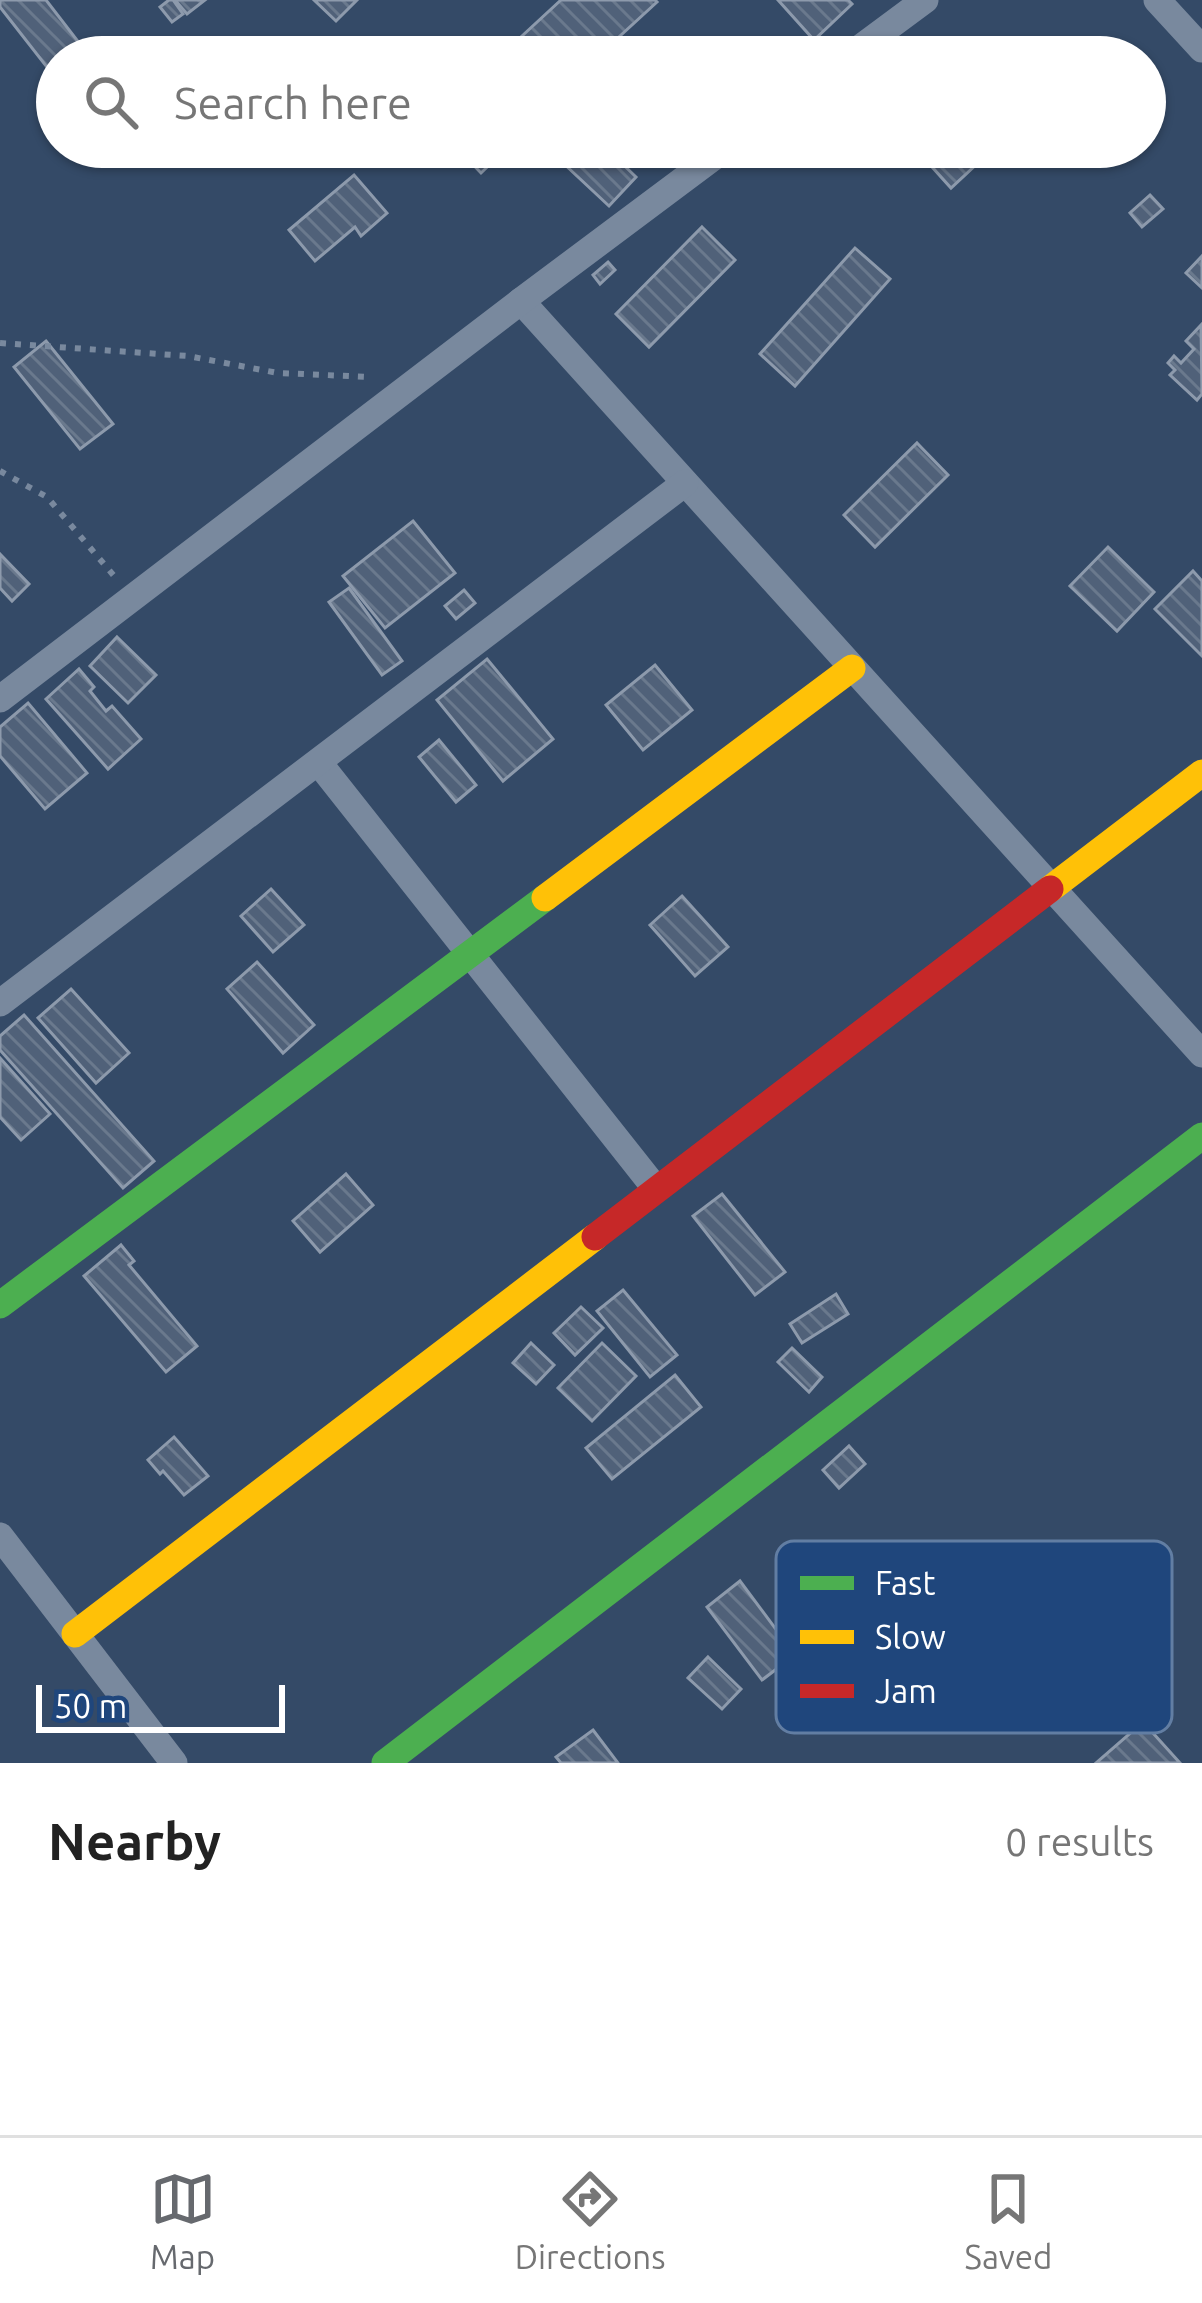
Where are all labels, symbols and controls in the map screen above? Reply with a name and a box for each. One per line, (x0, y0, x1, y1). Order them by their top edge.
search box (36, 36, 1166, 168)
icon: search (78, 69, 144, 135)
text: Search here (174, 77, 412, 128)
legend (776, 1541, 1172, 1733)
text: Fast (875, 1564, 935, 1601)
text: Slow (875, 1618, 946, 1655)
text: Jam (875, 1672, 937, 1709)
scale bar (36, 1679, 285, 1732)
text: 50 m (54, 1687, 127, 1724)
text: Nearby (48, 1812, 221, 1870)
text: 0 results (1005, 1820, 1154, 1863)
tab: Map (150, 2166, 216, 2275)
tab: Directions (515, 2166, 665, 2275)
tab: Saved (965, 2166, 1052, 2275)

